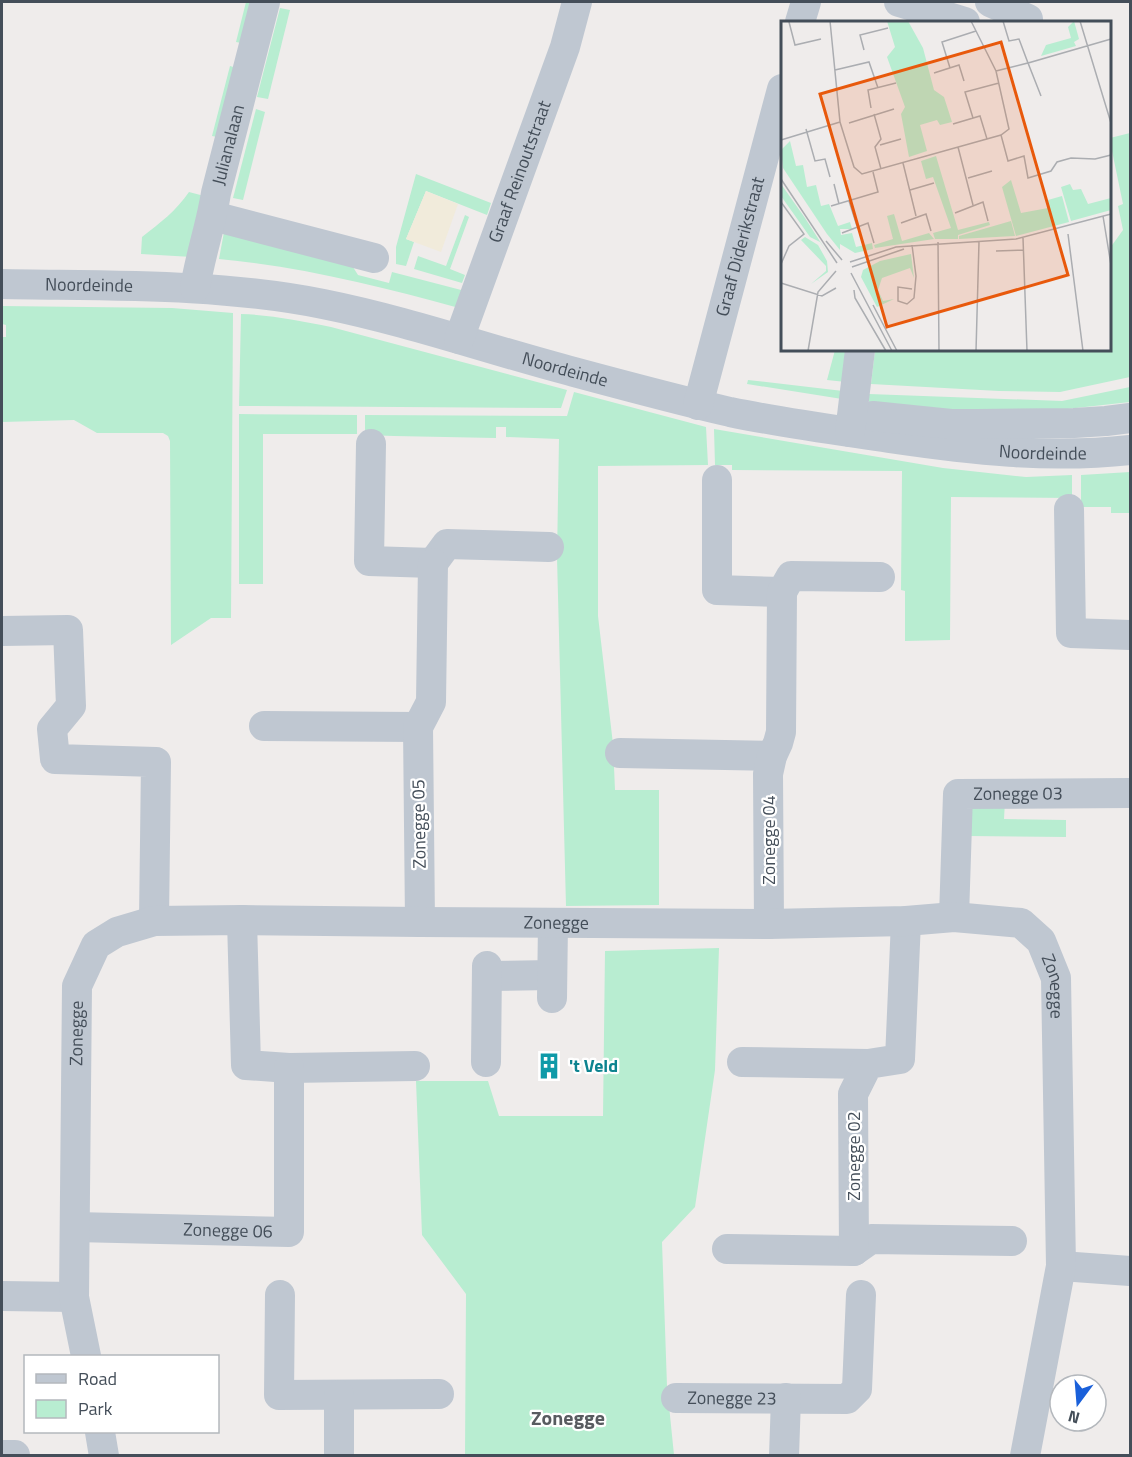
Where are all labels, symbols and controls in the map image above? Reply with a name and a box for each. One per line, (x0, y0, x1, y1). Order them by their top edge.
inset map (781, 21, 1111, 351)
street label: Graaf Reinoutstraat (481, 96, 558, 246)
street label: Julianalaan (205, 101, 251, 188)
street label: Graaf Diderikstraat (708, 173, 771, 319)
street label: Noordeinde (45, 271, 133, 299)
street label: Noordeinde (519, 344, 611, 394)
street label: Noordeinde (998, 437, 1087, 467)
street label: Zonegge 05 (404, 779, 433, 869)
street label: Zonegge 03 (973, 779, 1063, 807)
street label: Zonegge 04 (755, 795, 782, 885)
street label: Zonegge (524, 909, 589, 936)
street label: Zonegge (1035, 950, 1071, 1019)
street label: Zonegge (62, 1000, 90, 1066)
building icon: 't Veld (534, 1051, 564, 1081)
place label: 't Veld (569, 1052, 618, 1079)
street label: Zonegge 02 (840, 1111, 867, 1201)
street label: Zonegge 06 (183, 1216, 273, 1245)
legend (24, 1355, 219, 1433)
text: Road (78, 1365, 117, 1392)
north arrow (1048, 1373, 1108, 1433)
street label: Zonegge 23 (687, 1384, 777, 1412)
text: Park (78, 1395, 113, 1422)
district label: Zonegge (531, 1402, 605, 1433)
text: N (1065, 1404, 1083, 1430)

